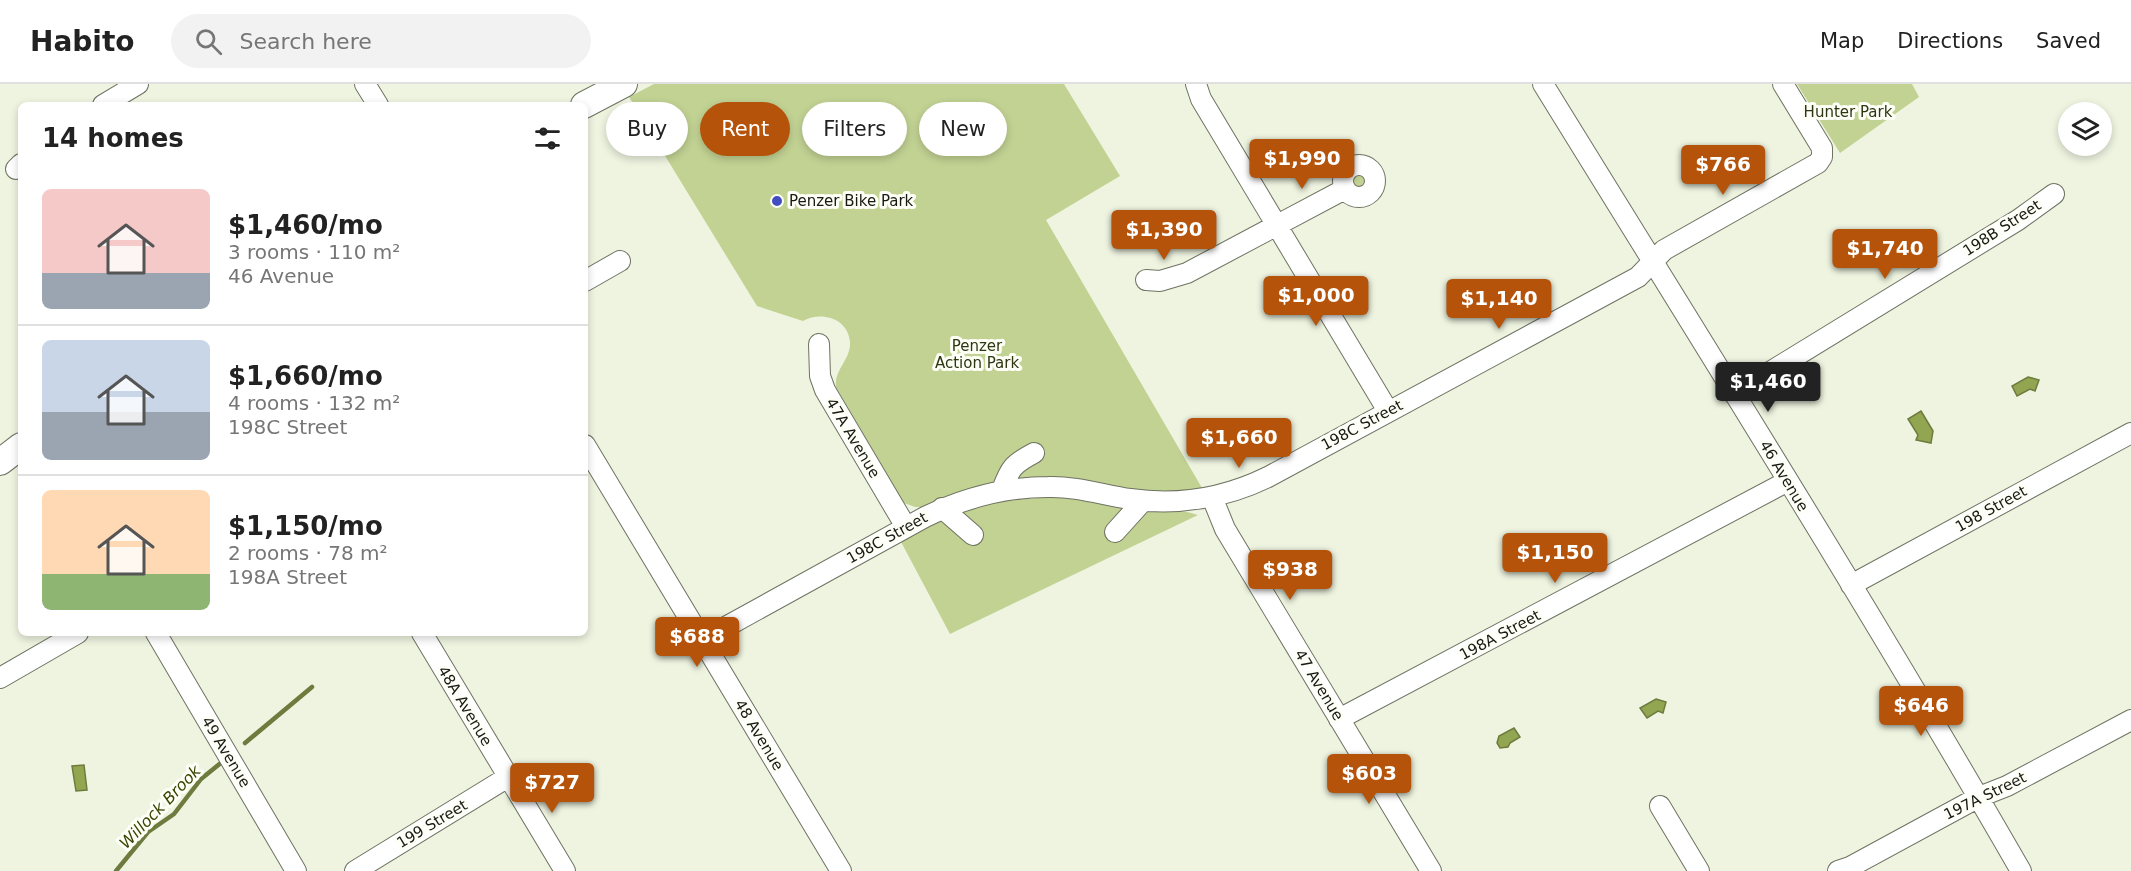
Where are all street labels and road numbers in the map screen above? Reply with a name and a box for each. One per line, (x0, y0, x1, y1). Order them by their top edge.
street label: 198B Street (1960, 196, 2044, 260)
street label: 47A Avenue (822, 395, 884, 481)
street label: 198C Street (1318, 396, 1406, 454)
street label: 46 Avenue (1756, 437, 1812, 515)
street label: 198 Street (1952, 482, 2030, 536)
street label: 198C Street (844, 508, 931, 568)
street label: 198A Street (1456, 606, 1544, 664)
street label: 47 Avenue (1291, 646, 1347, 724)
street label: 48A Avenue (434, 663, 496, 749)
street label: 48 Avenue (731, 696, 787, 774)
street label: 49 Avenue (198, 713, 254, 791)
street label: 197A Street (1941, 768, 2029, 824)
street label: 199 Street (394, 796, 471, 852)

